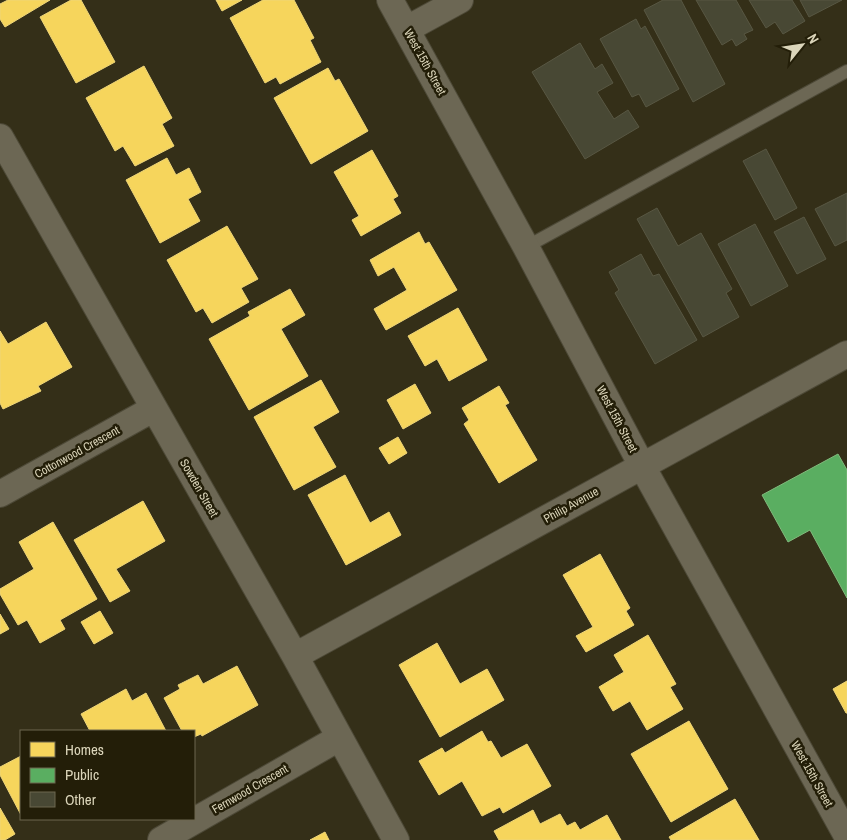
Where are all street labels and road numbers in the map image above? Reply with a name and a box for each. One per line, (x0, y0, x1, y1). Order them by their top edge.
street label: West 15th Street (400, 26, 450, 98)
street label: West 15th Street (593, 383, 641, 455)
street label: Cottonwood Crescent (32, 422, 122, 482)
street label: Sowden Street (176, 456, 222, 520)
street label: Philip Avenue (541, 483, 601, 527)
street label: West 15th Street (787, 738, 837, 810)
street label: Fernwood Crescent (209, 761, 291, 817)

